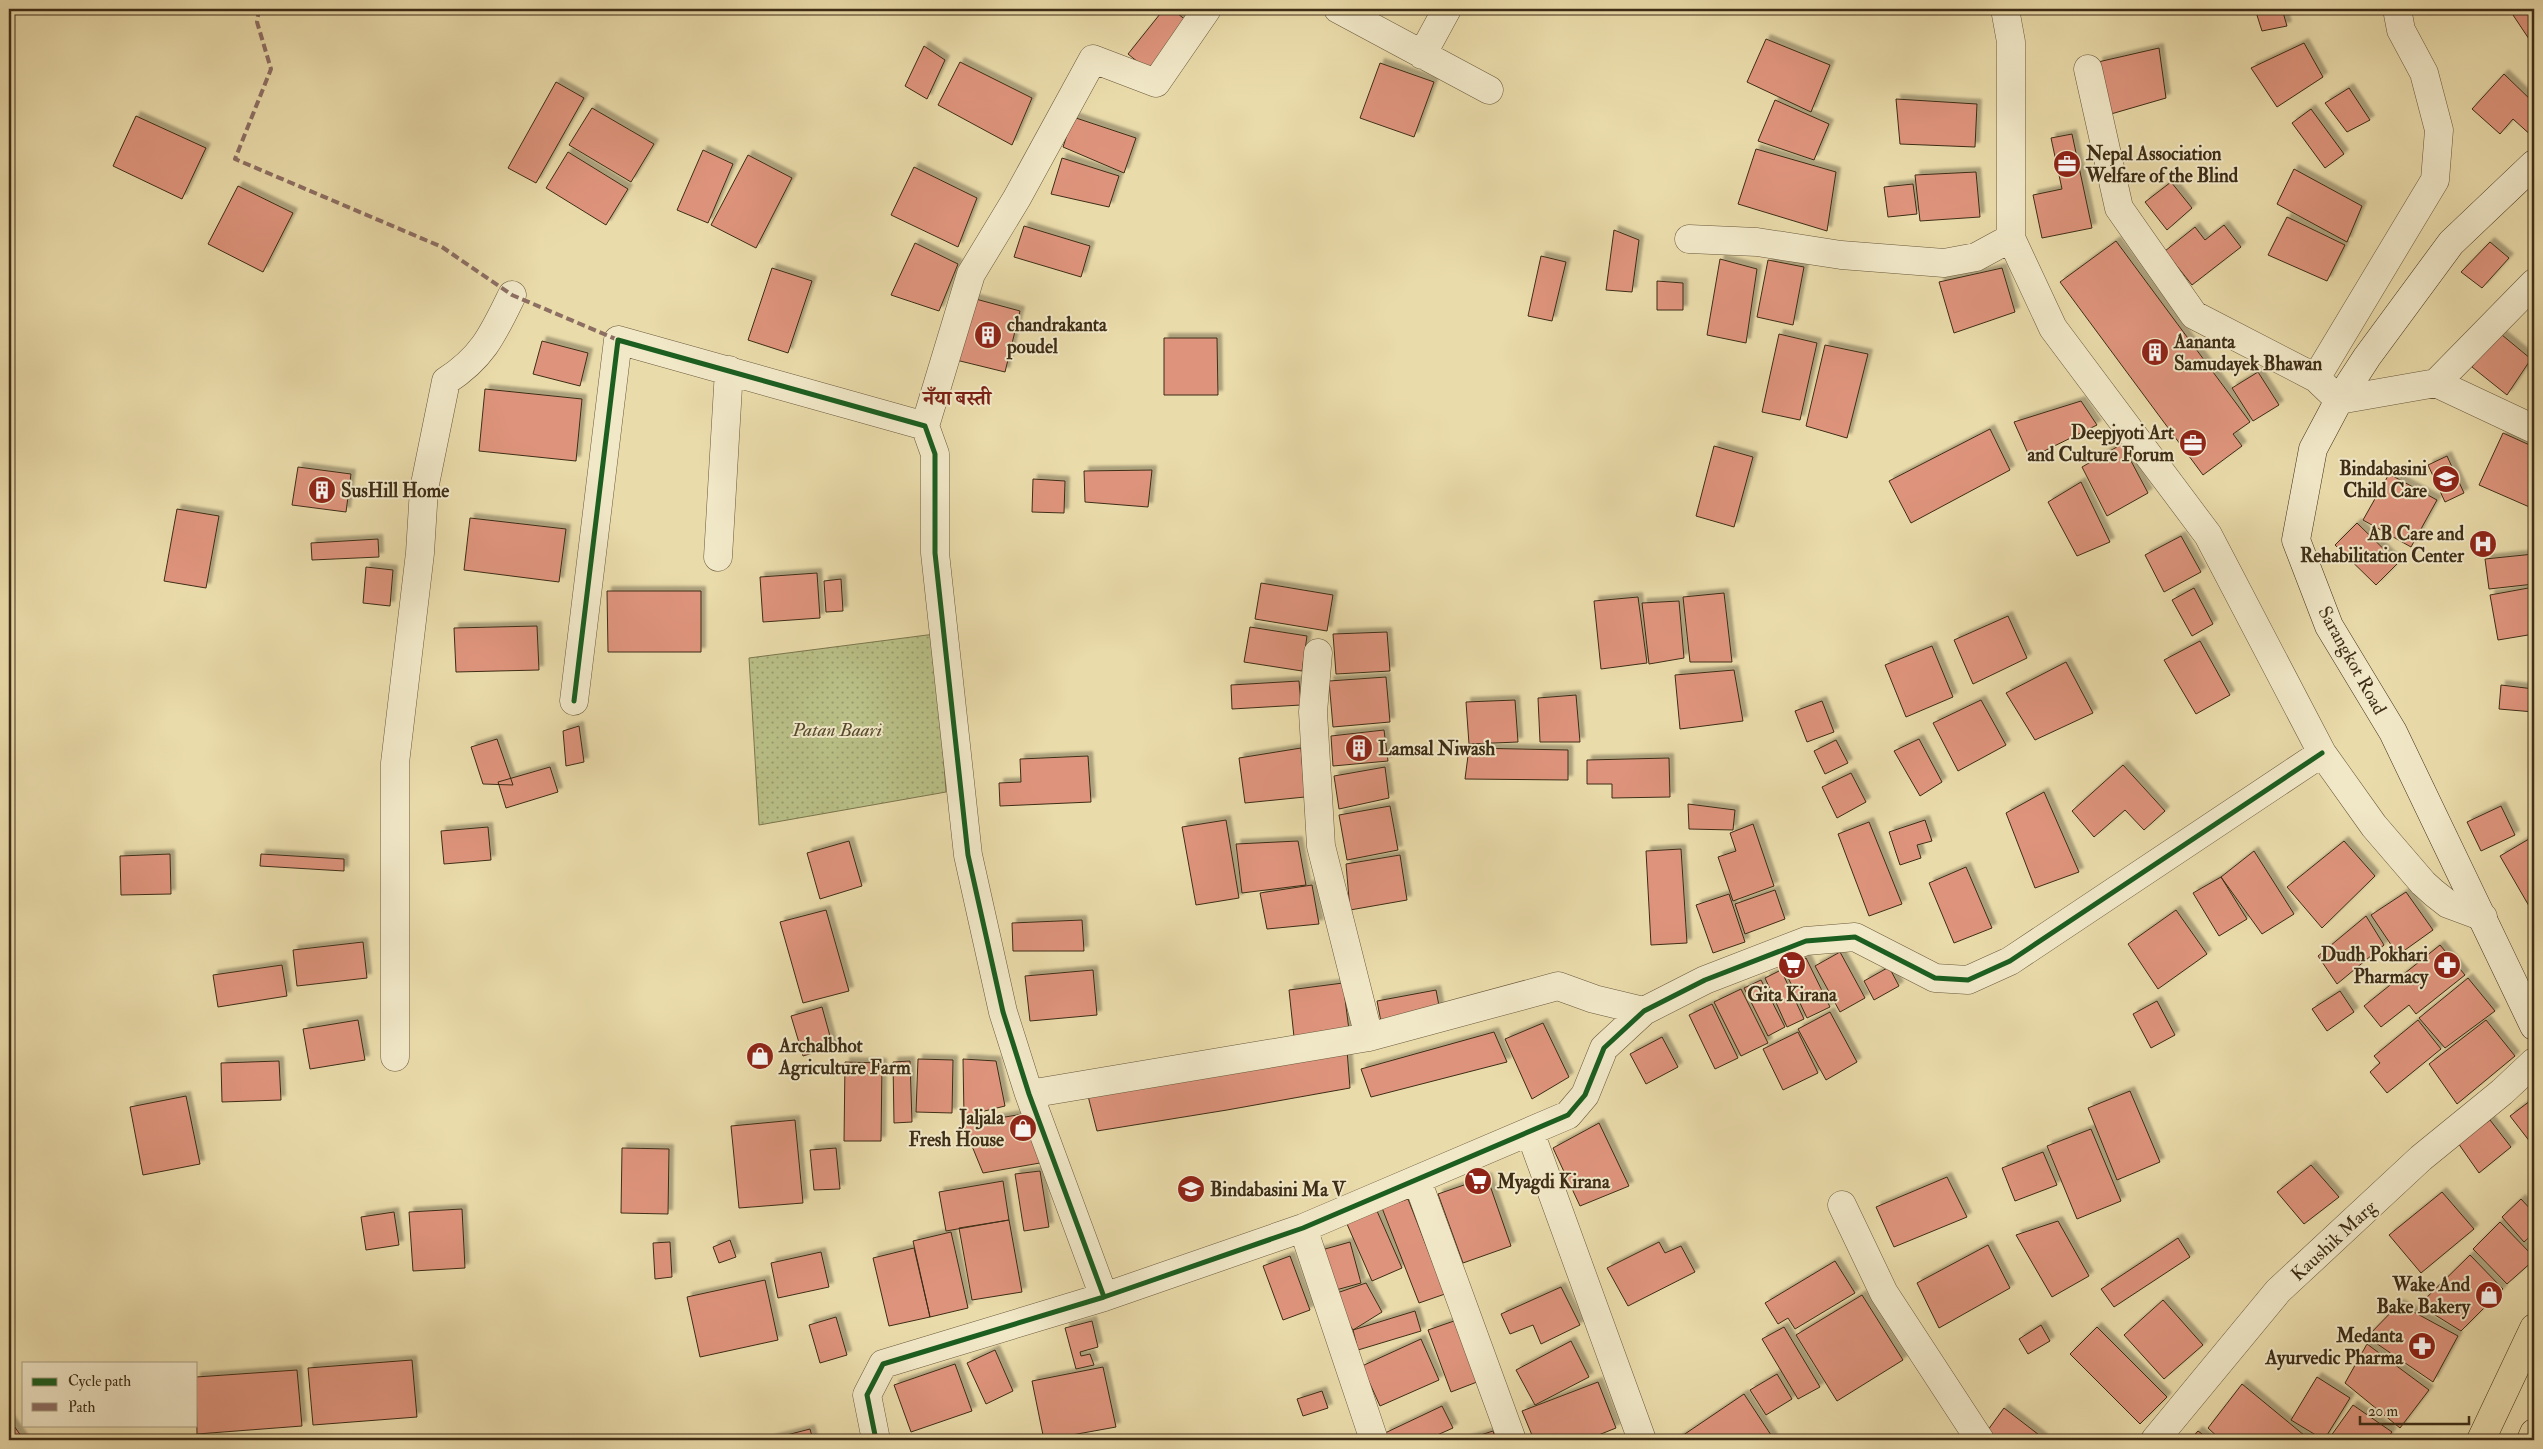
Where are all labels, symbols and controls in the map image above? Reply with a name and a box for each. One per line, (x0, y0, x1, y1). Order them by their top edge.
place label: Nepal Association Welfare of the Blind (2085, 142, 2239, 188)
office icon: Nepal Association Welfare of the Blind (2052, 149, 2082, 179)
place label: chandrakanta poudel (1006, 313, 1108, 360)
building icon: chandrakanta poudel (973, 320, 1003, 350)
place label: Aananta Samudayek Bhawan (2173, 330, 2322, 377)
building icon: Aananta Samudayek Bhawan (2140, 337, 2170, 367)
district label: नँया बस्ती (921, 386, 993, 411)
place label: Deepjyoti Art and Culture Forum (2028, 421, 2175, 467)
office icon: Deepjyoti Art and Culture Forum (2178, 428, 2208, 458)
place label: Bindabasini Child Care (2339, 457, 2427, 503)
school or university icon: Bindabasini Child Care (2431, 464, 2461, 494)
building icon: SusHill Home (307, 475, 337, 505)
place label: SusHill Home (341, 479, 449, 503)
place label: AB Care and Rehabilitation Center (2300, 522, 2465, 568)
hospital icon: AB Care and Rehabilitation Center (2468, 529, 2498, 559)
street label: Sarangkot Road (2312, 602, 2392, 719)
park label: Patan Baari (791, 718, 882, 742)
building icon: Lamsal Niwash (1344, 733, 1374, 763)
place label: Lamsal Niwash (1378, 737, 1495, 761)
place label: Dudh Pokhari Pharmacy (2321, 943, 2429, 990)
supermarket icon: Gita Kirana (1777, 950, 1807, 980)
pharmacy icon: Dudh Pokhari Pharmacy (2432, 950, 2462, 980)
place label: Gita Kirana (1747, 983, 1838, 1007)
place label: Archalbhot Agriculture Farm (778, 1034, 911, 1081)
shop icon: Archalbhot Agriculture Farm (745, 1041, 775, 1071)
place label: Jaljala Fresh House (908, 1106, 1005, 1152)
shop icon: Jaljala Fresh House (1008, 1113, 1038, 1143)
supermarket icon: Myagdi Kirana (1463, 1166, 1493, 1196)
place label: Myagdi Kirana (1496, 1170, 1611, 1195)
school or university icon: Bindabasini Ma V (1176, 1174, 1206, 1204)
place label: Bindabasini Ma V (1210, 1178, 1347, 1202)
street label: Kaushik Marg (2286, 1195, 2382, 1286)
place label: Wake And Bake Bakery (2377, 1273, 2471, 1320)
shop icon: Wake And Bake Bakery (2474, 1280, 2504, 1310)
place label: Medanta Ayurvedic Pharma (2264, 1324, 2404, 1371)
pharmacy icon: Medanta Ayurvedic Pharma (2407, 1331, 2437, 1361)
legend (22, 1362, 198, 1426)
text: Cycle path (68, 1372, 131, 1392)
scale bar (2360, 1394, 2469, 1426)
text: Path (68, 1398, 95, 1417)
text: 20 m (2368, 1402, 2398, 1421)

